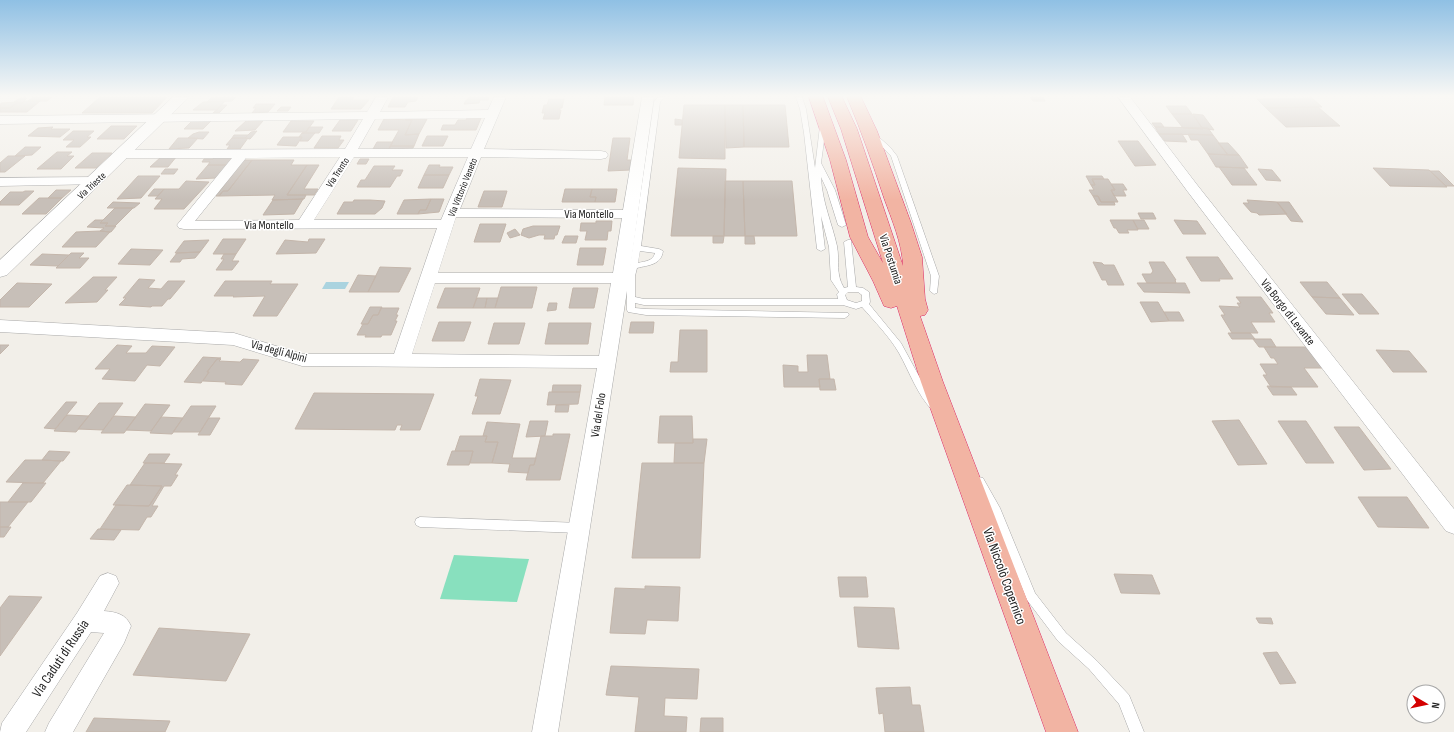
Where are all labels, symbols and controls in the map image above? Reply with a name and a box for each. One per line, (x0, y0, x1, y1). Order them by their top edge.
street label: Via Trento (324, 155, 352, 190)
street label: Via Vittorio Veneto (446, 156, 480, 219)
street label: Via Trieste (75, 170, 108, 202)
street label: Via Montello (564, 207, 614, 222)
street label: Via Montello (244, 218, 294, 233)
street label: Via Postumia (875, 232, 906, 286)
street label: Via Borgo di Levante (1257, 276, 1318, 349)
street label: Via degli Alpini (249, 337, 309, 366)
street label: Via del Folo (588, 392, 609, 438)
street label: Via Niccolò Copernico (979, 525, 1030, 627)
street label: Via Caduti di Russia (28, 616, 93, 700)
north arrow (1406, 684, 1446, 724)
text: N (1428, 702, 1442, 710)

